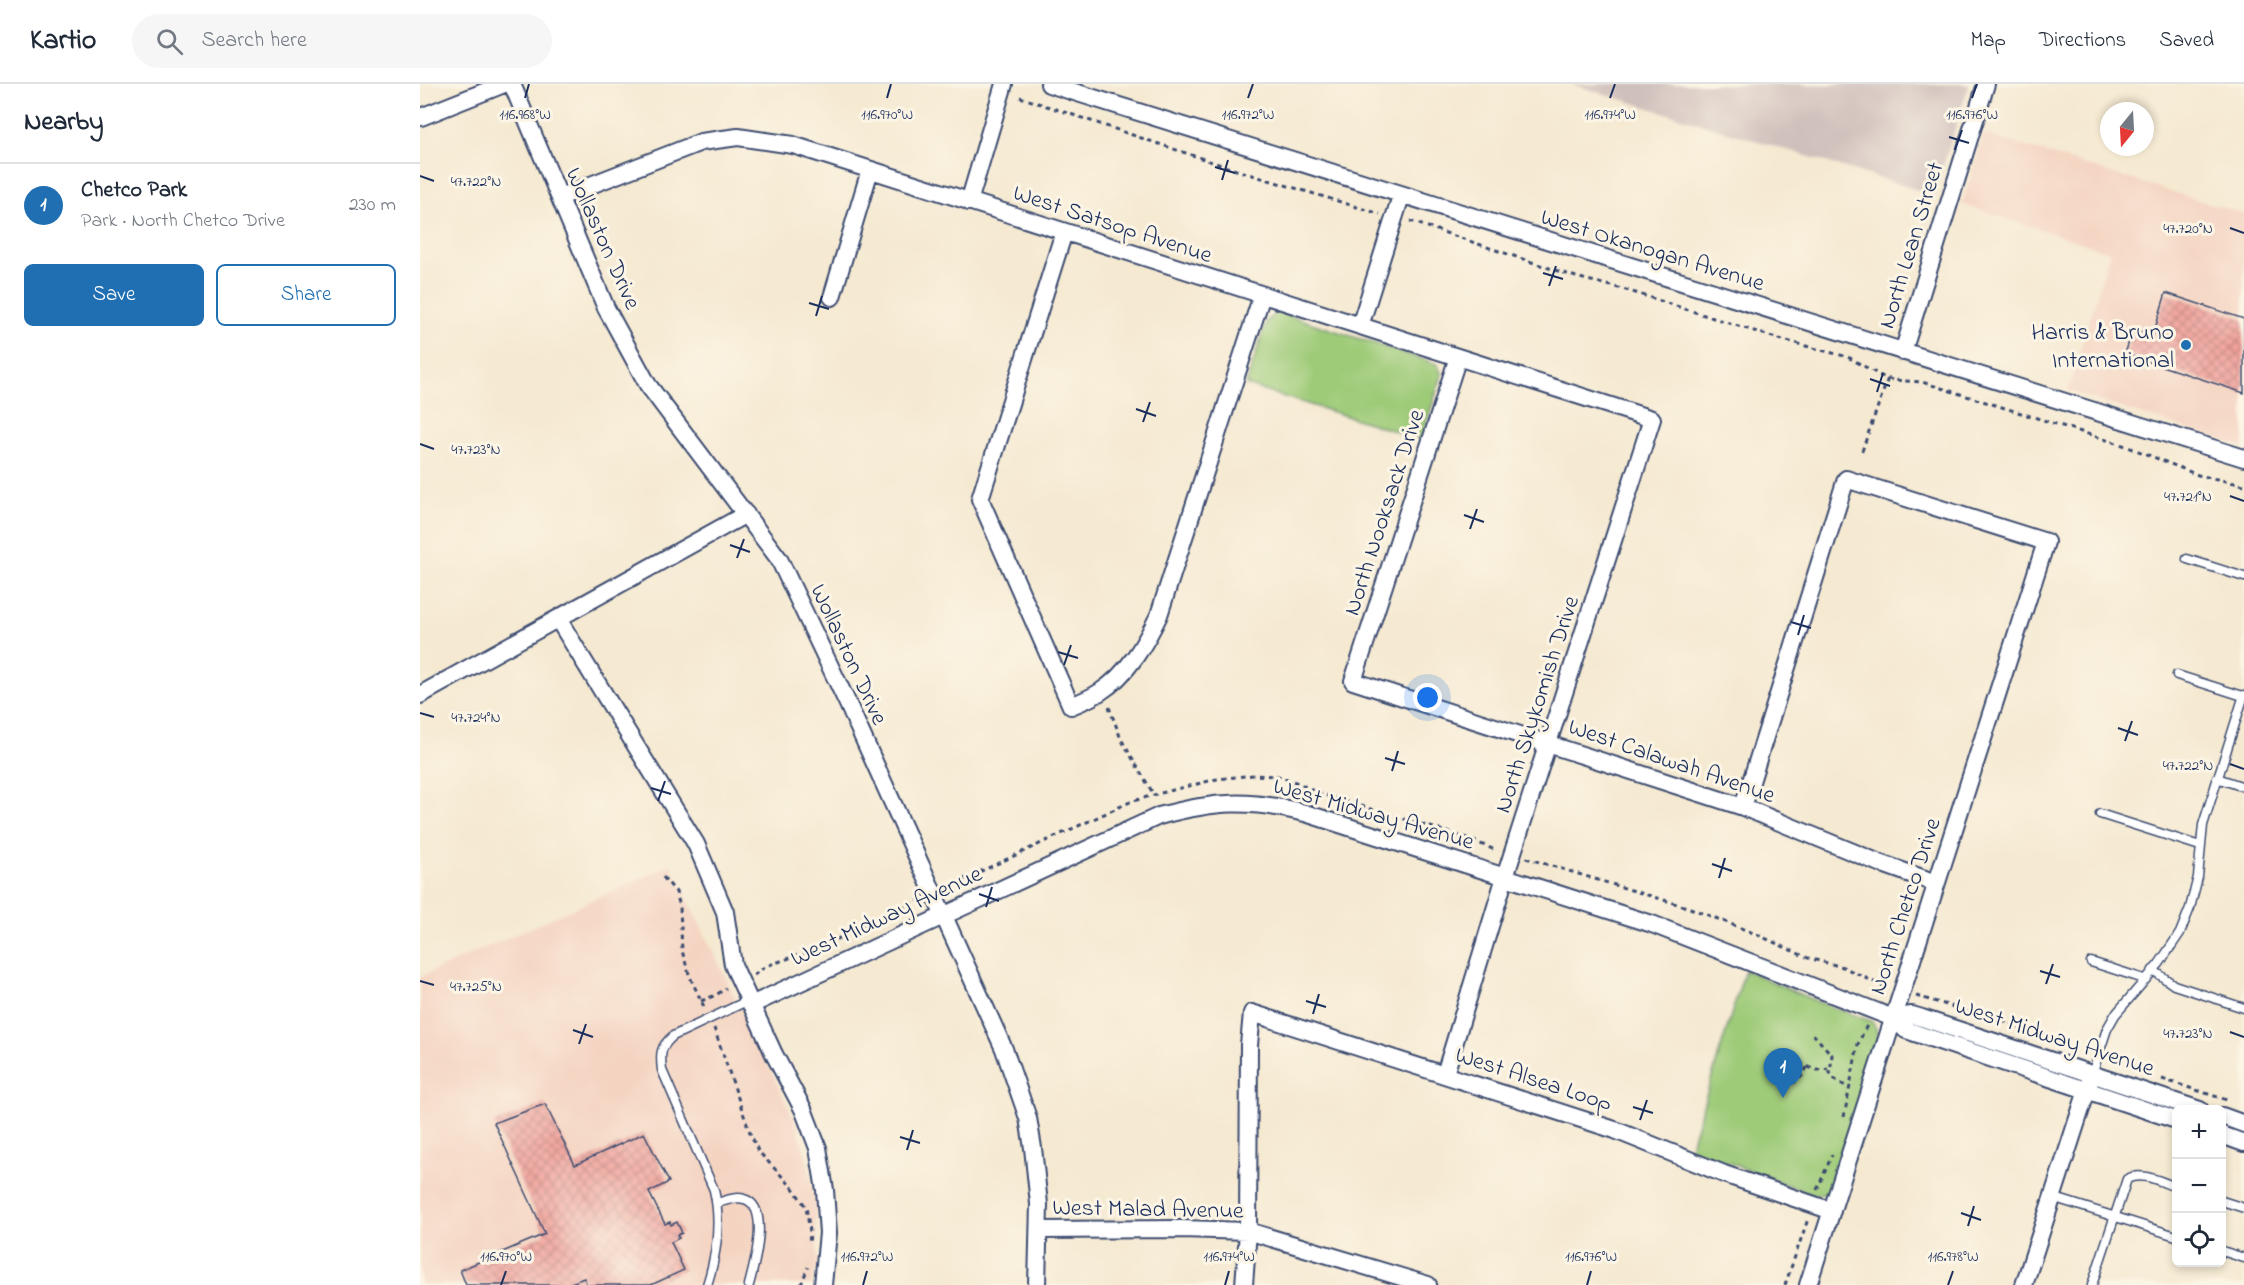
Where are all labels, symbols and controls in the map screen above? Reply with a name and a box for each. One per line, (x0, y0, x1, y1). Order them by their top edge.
search box (132, 14, 552, 68)
text: Kartio (30, 21, 96, 62)
icon: search (153, 25, 186, 58)
text: Search here (201, 25, 307, 57)
text: Map (1970, 26, 2006, 56)
text: Directions (2039, 26, 2126, 56)
text: Saved (2159, 26, 2214, 56)
north arrow (2100, 102, 2154, 156)
text: Nearby (24, 104, 103, 142)
text: 116.968°W (499, 104, 551, 126)
text: 116.970°W (861, 104, 913, 126)
text: 116.972°W (1222, 104, 1275, 126)
text: 116.974°W (1584, 104, 1636, 126)
text: 116.976°W (1946, 104, 1998, 126)
street label: North Lean Street (1870, 158, 1954, 333)
street label: Wollaston Drive (555, 162, 649, 316)
text: 47.722°N (451, 171, 501, 193)
text: Chetco Park (81, 175, 187, 207)
street label: West Satsop Avenue (1008, 177, 1217, 274)
text: 1 (40, 191, 47, 220)
text: 230 m (349, 191, 396, 220)
street label: West Okanogan Avenue (1536, 201, 1769, 302)
text: Park · North Chetco Drive (81, 207, 285, 236)
text: 47.720°N (2163, 218, 2213, 240)
button: Save (24, 264, 204, 326)
button: Share (216, 264, 396, 326)
place label: Harris & Bruno International (2031, 316, 2174, 379)
marker: Harris & Bruno International (2179, 338, 2193, 352)
street label: North Nooksack Drive (1336, 405, 1435, 620)
text: 47.723°N (451, 439, 501, 461)
text: 47.721°N (2164, 486, 2212, 508)
street label: Wollaston Drive (800, 579, 896, 732)
street label: North Skykomish Drive (1487, 591, 1591, 818)
your location (1413, 683, 1442, 712)
text: 47.724°N (451, 707, 501, 729)
street label: West Calawah Avenue (1563, 711, 1780, 814)
text: 47.722°N (2163, 755, 2213, 777)
street label: West Midway Avenue (1268, 770, 1478, 862)
street label: North Chetco Drive (1861, 814, 1952, 1000)
street label: West Midway Avenue (785, 857, 989, 978)
text: 47.725°N (450, 976, 502, 998)
street label: West Midway Avenue (1950, 990, 2159, 1088)
text: 47.723°N (2163, 1023, 2213, 1045)
street label: West Alsea Loop (1450, 1039, 1616, 1122)
pin: 1 (1764, 1048, 1802, 1098)
map controls (2172, 1105, 2226, 1267)
button: + (2172, 1105, 2226, 1159)
button: − (2172, 1159, 2226, 1213)
street label: West Malad Avenue (1052, 1191, 1244, 1230)
button: locate (2172, 1213, 2226, 1267)
text: 116.970°W (480, 1246, 532, 1268)
text: 116.972°W (841, 1246, 894, 1268)
text: 116.974°W (1203, 1246, 1255, 1268)
text: 116.976°W (1565, 1246, 1617, 1268)
text: 116.978°W (1927, 1246, 1979, 1268)

